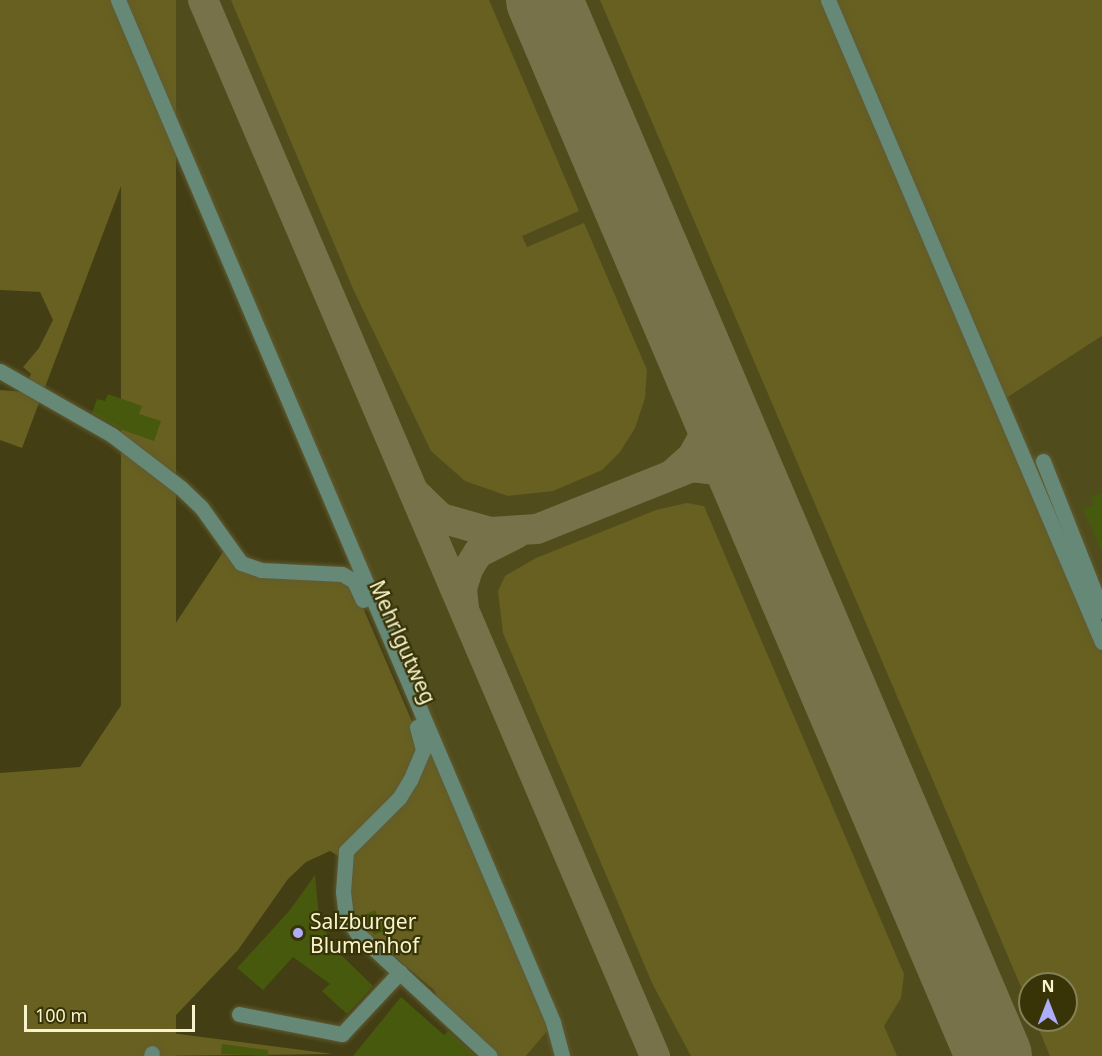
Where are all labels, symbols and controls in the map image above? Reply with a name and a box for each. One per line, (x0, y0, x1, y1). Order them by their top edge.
street label: Mehrlgutweg (365, 576, 441, 708)
place label: Salzburger Blumenhof (310, 908, 419, 958)
marker: Salzburger Blumenhof (291, 926, 305, 940)
north arrow (1018, 972, 1078, 1032)
text: N (1041, 975, 1055, 997)
scale bar (27, 993, 198, 1031)
text: 100 m (35, 1003, 87, 1027)

